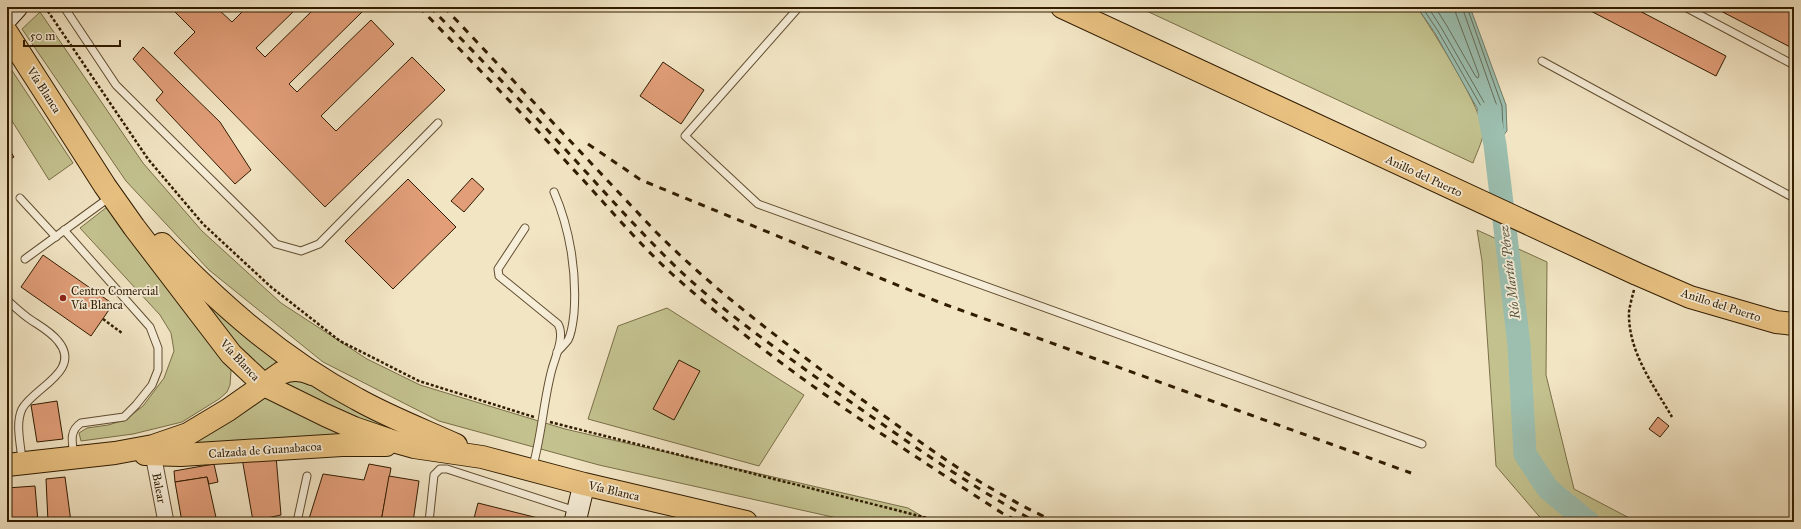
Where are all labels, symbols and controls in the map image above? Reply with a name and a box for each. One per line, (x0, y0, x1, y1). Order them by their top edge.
scale bar (24, 22, 120, 48)
text: 50 m (30, 29, 55, 43)
street label: Vía Blanca (23, 64, 64, 116)
street label: Anillo del Puerto (1383, 152, 1465, 200)
water label: Río Martín Pérez (1496, 224, 1524, 321)
place label: Centro Comercial Vía Blanca (70, 284, 159, 312)
street label: Anillo del Puerto (1678, 285, 1763, 324)
marker: Centro Comercial Vía Blanca (58, 293, 68, 303)
street label: Vía Blanca (217, 336, 263, 384)
street label: Calzada de Guanabacoa (208, 439, 323, 461)
street label: Balear (149, 472, 169, 505)
street label: Vía Blanca (586, 478, 642, 504)

